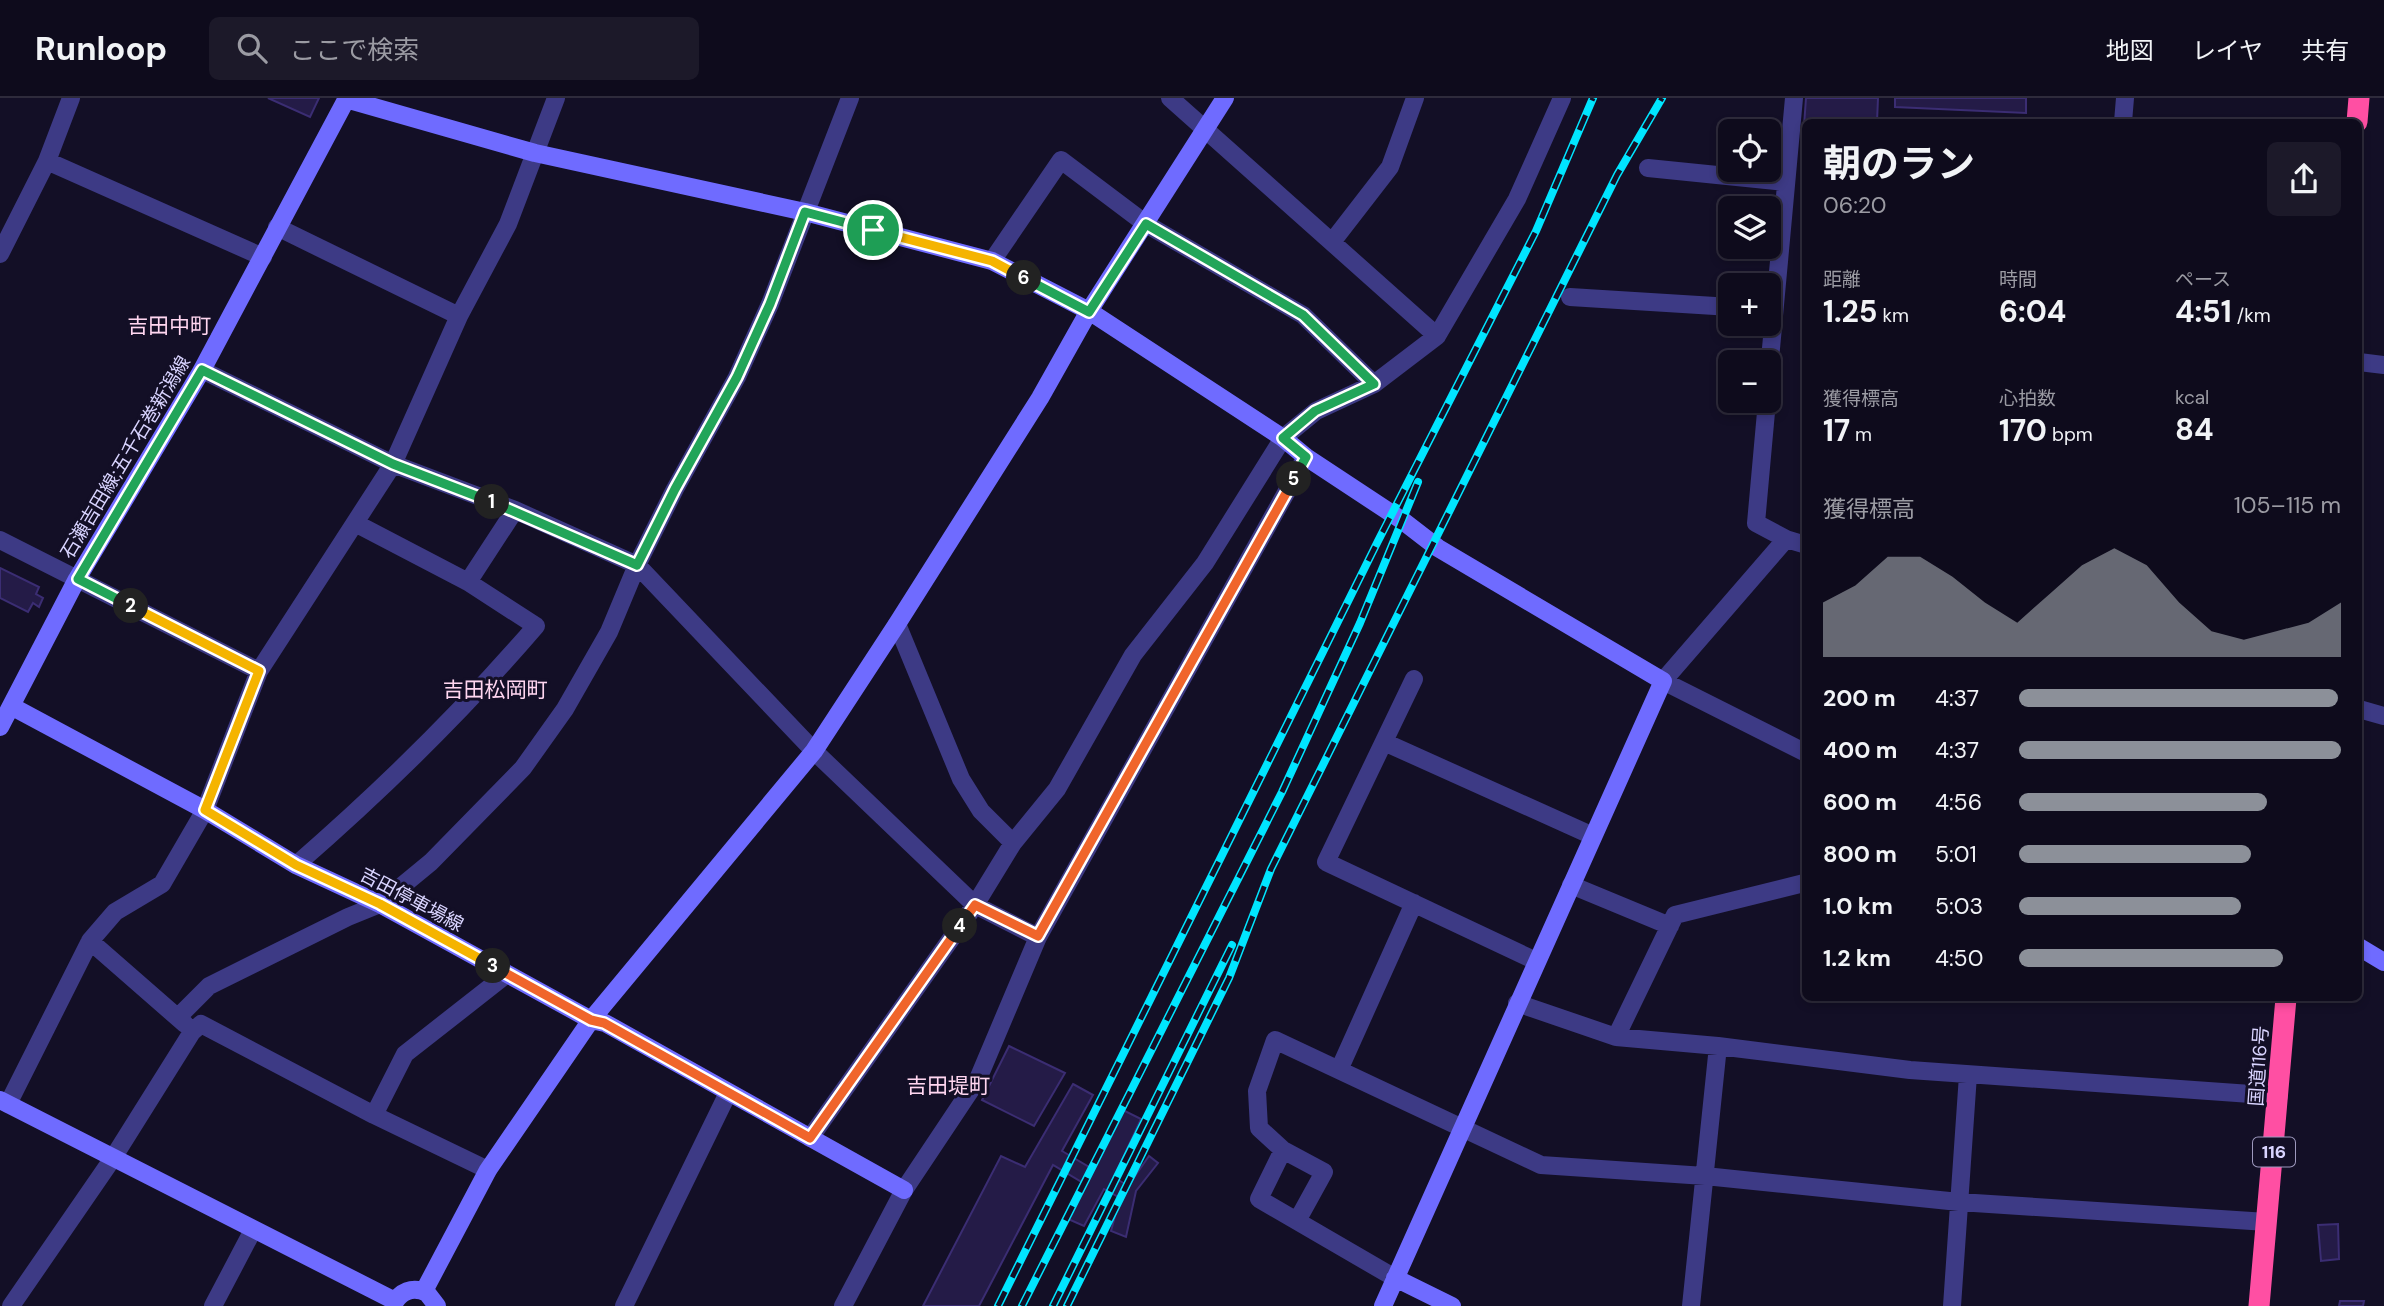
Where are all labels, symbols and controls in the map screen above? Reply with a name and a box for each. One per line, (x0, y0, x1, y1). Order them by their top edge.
search box (209, 17, 699, 80)
text: Runloop (35, 27, 167, 70)
icon: search (233, 29, 271, 67)
text: ここで検索 (289, 33, 419, 67)
text: 地図 (2106, 35, 2154, 66)
text: レイヤ (2192, 35, 2263, 66)
text: 共有 (2301, 35, 2349, 66)
map controls (1718, 119, 1781, 413)
button: locate (1718, 119, 1781, 182)
text: 朝のラン (1823, 139, 1975, 189)
button: share (2267, 142, 2341, 216)
text: 06:20 (1823, 190, 1887, 220)
button: layers (1718, 196, 1781, 259)
pin (843, 200, 903, 260)
icon: arrive (854, 211, 892, 249)
pin: 6 (1006, 260, 1042, 296)
text: 6 (1017, 265, 1030, 290)
text: 距離 (1823, 267, 1861, 292)
text: 時間 (1999, 267, 2037, 292)
text: ペース (2175, 267, 2231, 292)
button: + (1718, 273, 1781, 336)
text: 1.25 (1823, 292, 1877, 331)
text: 6:04 (1999, 292, 2066, 331)
text: 4:51 (2175, 292, 2232, 331)
text: km (1877, 303, 1909, 328)
text: /km (2232, 303, 2271, 328)
district label: 吉田中町 (127, 312, 211, 340)
button: − (1718, 350, 1781, 413)
street label: 石瀬吉田線;五千石巻新潟線 (55, 351, 196, 563)
text: kcal (2175, 385, 2209, 410)
text: 獲得標高 (1823, 386, 1899, 411)
text: 心拍数 (1999, 386, 2056, 411)
text: 84 (2175, 410, 2214, 449)
text: 17 (1823, 411, 1850, 450)
text: 170 (1999, 411, 2047, 450)
text: m (1850, 422, 1872, 447)
text: bpm (2047, 422, 2093, 447)
pin: 5 (1276, 462, 1312, 496)
text: 5 (1288, 466, 1299, 491)
pin: 1 (475, 484, 510, 520)
text: 1 (488, 489, 495, 514)
text: 105–115 m (2234, 490, 2341, 520)
text: 獲得標高 (1823, 494, 1915, 524)
pin: 2 (114, 588, 148, 624)
text: 2 (125, 593, 136, 618)
district label: 吉田松岡町 (443, 676, 548, 704)
text: 200 m (1823, 683, 1896, 713)
text: 4:37 (1935, 683, 1979, 713)
text: 400 m (1823, 735, 1897, 765)
text: 4:37 (1935, 735, 1979, 765)
text: 600 m (1823, 787, 1897, 817)
text: 4:56 (1935, 787, 1982, 817)
text: 800 m (1823, 839, 1897, 869)
text: 5:01 (1935, 839, 1977, 869)
street label: 吉田停車場線 (356, 862, 468, 937)
text: 1.0 km (1823, 891, 1893, 921)
text: 5:03 (1935, 891, 1983, 921)
pin: 4 (942, 908, 978, 944)
text: 4 (953, 913, 966, 938)
text: 1.2 km (1823, 943, 1891, 973)
text: 4:50 (1935, 943, 1983, 973)
pin: 3 (476, 948, 510, 984)
text: 3 (487, 953, 498, 978)
street label: 国道116号 (2243, 1025, 2274, 1107)
district label: 吉田堤町 (906, 1072, 990, 1100)
road number: 116 (2253, 1138, 2295, 1167)

